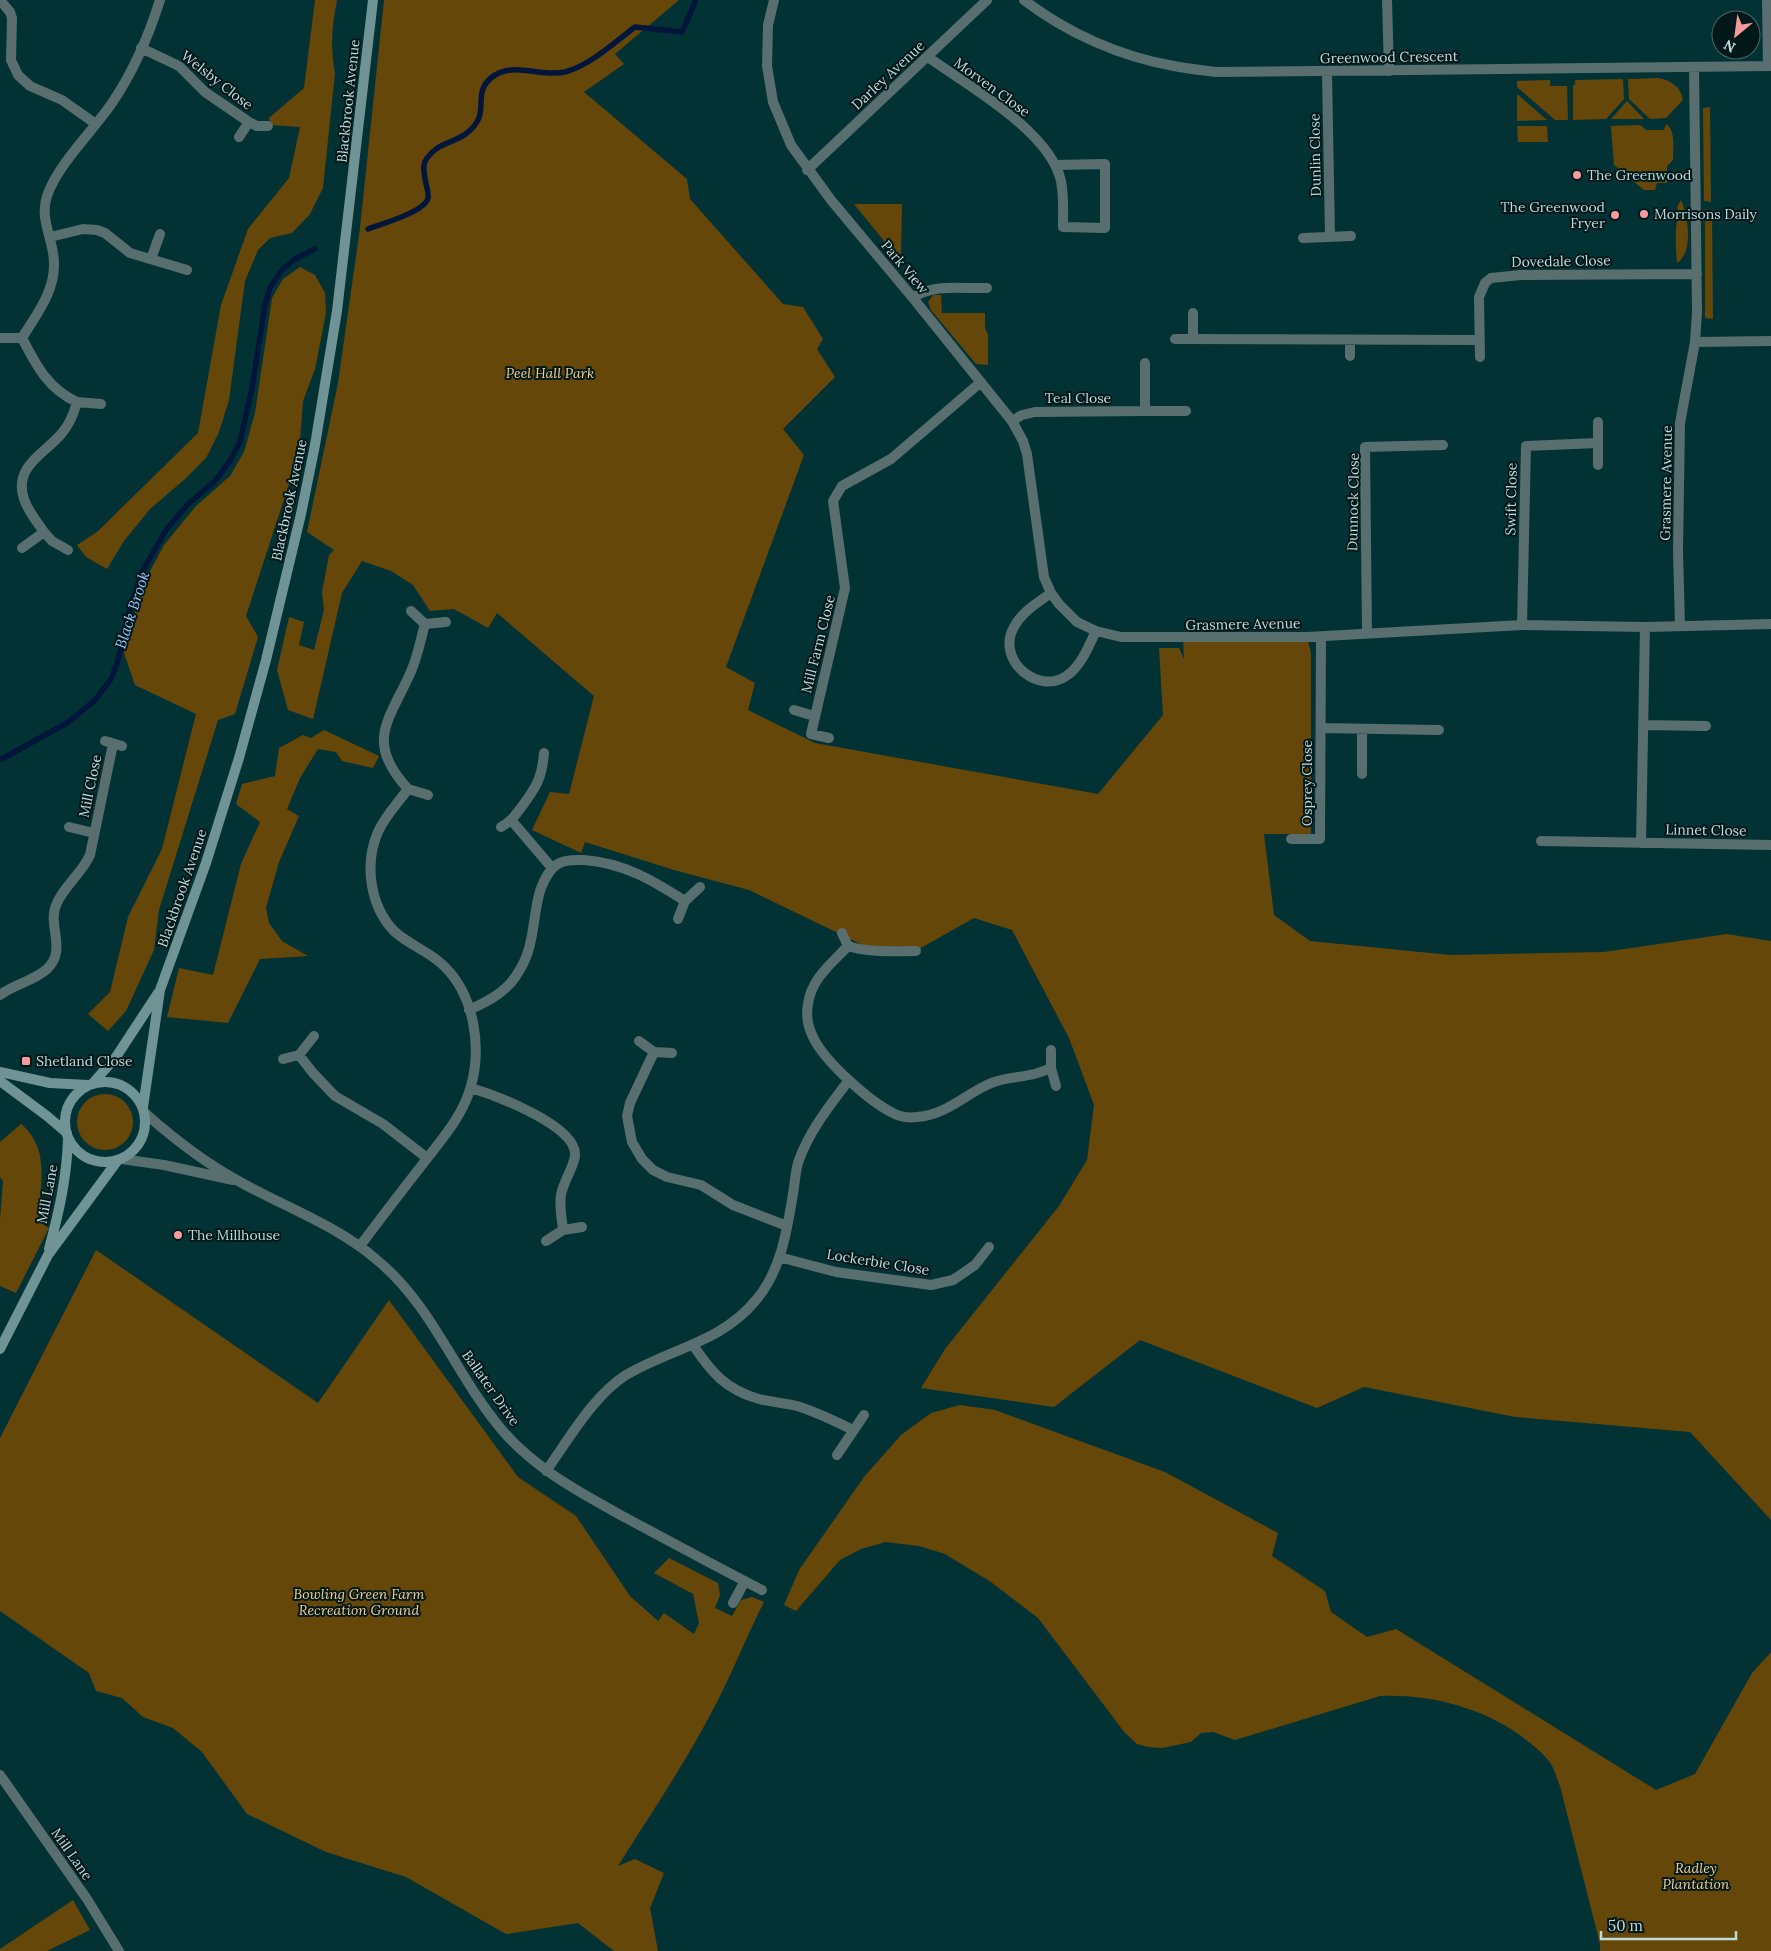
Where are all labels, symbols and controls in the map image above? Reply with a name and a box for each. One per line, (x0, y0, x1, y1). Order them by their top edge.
north arrow (1711, 10, 1761, 60)
street label: Darley Avenue (848, 36, 929, 113)
text: N (1720, 36, 1739, 57)
street label: Blackbrook Avenue (333, 38, 363, 164)
street label: Welsby Close (177, 46, 257, 114)
street label: Greenwood Crescent (1320, 47, 1459, 67)
street label: Morven Close (950, 53, 1034, 121)
street label: Dunlin Close (1305, 113, 1325, 197)
place label: The Greenwood (1587, 166, 1691, 184)
marker: The Greenwood (1571, 169, 1583, 181)
place label: The Greenwood Fryer (1501, 198, 1605, 232)
place label: Morrisons Daily (1654, 205, 1758, 223)
marker: Morrisons Daily (1638, 208, 1650, 220)
marker: The Greenwood Fryer (1609, 209, 1621, 221)
street label: Park View (877, 237, 933, 298)
street label: Dovedale Close (1511, 251, 1611, 271)
park label: Peel Hall Park (506, 364, 594, 382)
street label: Teal Close (1045, 389, 1112, 407)
street label: Grasmere Avenue (1656, 425, 1676, 541)
street label: Blackbrook Avenue (267, 437, 311, 562)
street label: Dunnock Close (1343, 452, 1363, 551)
street label: Swift Close (1501, 462, 1521, 536)
water label: Black Brook (111, 569, 153, 651)
street label: Mill Farm Close (797, 593, 839, 695)
street label: Grasmere Avenue (1185, 614, 1301, 634)
street label: Osprey Close (1298, 739, 1316, 826)
street label: Mill Close (75, 752, 106, 819)
street label: Linnet Close (1665, 820, 1747, 840)
street label: Blackbrook Avenue (153, 826, 211, 949)
place label: Shetland Close (36, 1052, 133, 1070)
marker: Shetland Close (20, 1055, 32, 1067)
street label: Mill Lane (32, 1163, 62, 1225)
place label: The Millhouse (188, 1226, 280, 1244)
marker: The Millhouse (172, 1229, 184, 1241)
street label: Lockerbie Close (825, 1245, 931, 1279)
street label: Ballater Drive (458, 1347, 524, 1430)
park label: Bowling Green Farm Recreation Ground (294, 1585, 425, 1619)
street label: Mill Lane (47, 1824, 97, 1884)
park label: Radley Plantation (1663, 1859, 1730, 1893)
scale bar (1601, 1908, 1736, 1940)
text: 50 m (1608, 1916, 1643, 1935)

